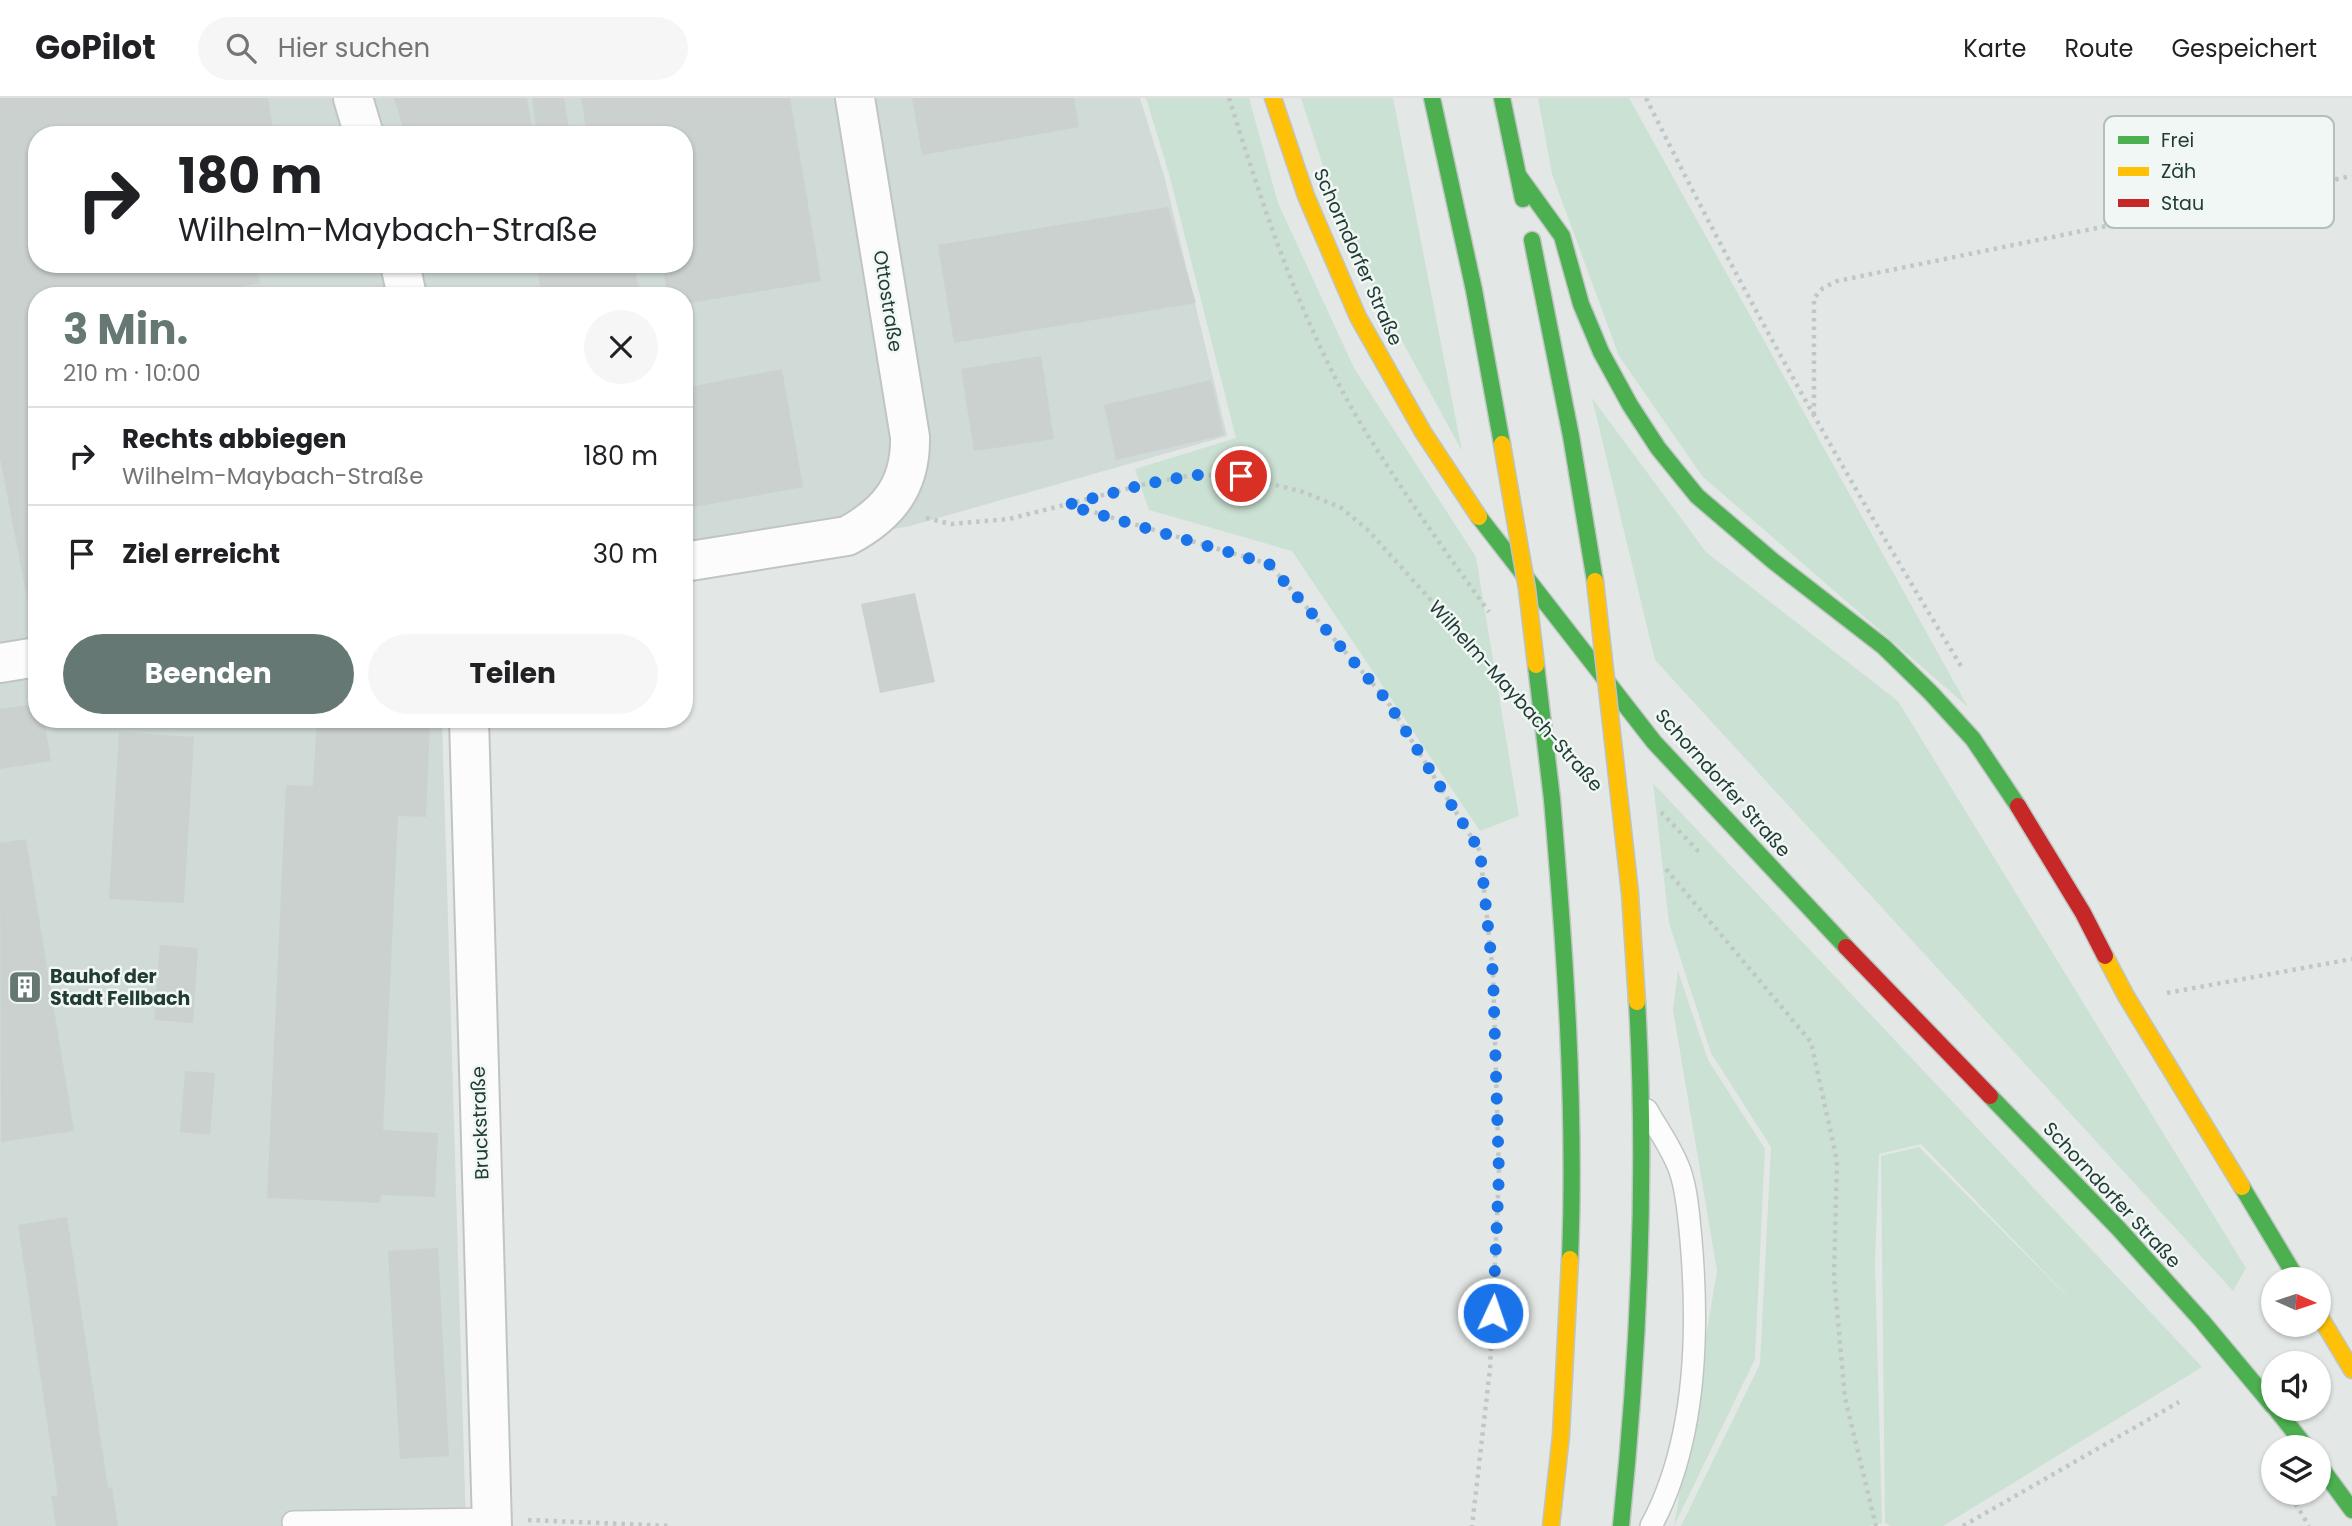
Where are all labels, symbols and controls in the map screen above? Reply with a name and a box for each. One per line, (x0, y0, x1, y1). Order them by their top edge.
search box (198, 17, 688, 80)
text: GoPilot (35, 24, 156, 71)
icon: search (222, 29, 260, 67)
text: Hier suchen (278, 30, 430, 66)
text: Karte (1963, 32, 2026, 65)
text: Route (2064, 32, 2133, 65)
text: Gespeichert (2171, 32, 2317, 65)
legend (2104, 116, 2334, 228)
text: Frei (2161, 127, 2194, 154)
text: 180 m (178, 142, 322, 210)
icon: right (63, 154, 154, 245)
text: Zäh (2161, 158, 2196, 185)
street label: Schorndorfer Straße (1307, 164, 1409, 350)
text: Stau (2161, 190, 2204, 217)
text: Wilhelm-Maybach-Straße (178, 207, 597, 252)
street label: Ottostraße (867, 248, 909, 354)
text: 3 Min. (63, 300, 188, 359)
button: close (584, 310, 658, 384)
text: 210 m · 10:00 (63, 357, 201, 389)
text: Rechts abbiegen (122, 421, 347, 457)
icon: right (63, 437, 101, 475)
text: 180 m (583, 438, 658, 474)
pin (1211, 446, 1271, 506)
icon: arrive (1222, 457, 1260, 495)
text: Wilhelm-Maybach-Straße (122, 460, 423, 492)
icon: arrive (63, 535, 101, 573)
text: Ziel erreicht (122, 536, 280, 572)
text: 30 m (593, 536, 658, 572)
street label: Wilhelm-Maybach-Straße (1423, 594, 1609, 798)
button: Beenden (63, 634, 354, 714)
button: Teilen (368, 634, 658, 714)
street label: Schorndorfer Straße (1649, 703, 1797, 863)
place label: Bauhof der Stadt Fellbach (50, 963, 190, 1012)
building icon: Bauhof der Stadt Fellbach (6, 968, 44, 1006)
street label: Bruckstraße (465, 1066, 495, 1180)
street label: Schorndorfer Straße (2037, 1116, 2187, 1274)
north arrow (2261, 1267, 2331, 1337)
map controls (2261, 1267, 2331, 1505)
position arrow (1456, 1276, 1530, 1350)
button: sound (2261, 1351, 2331, 1421)
button: layers (2261, 1435, 2331, 1505)

